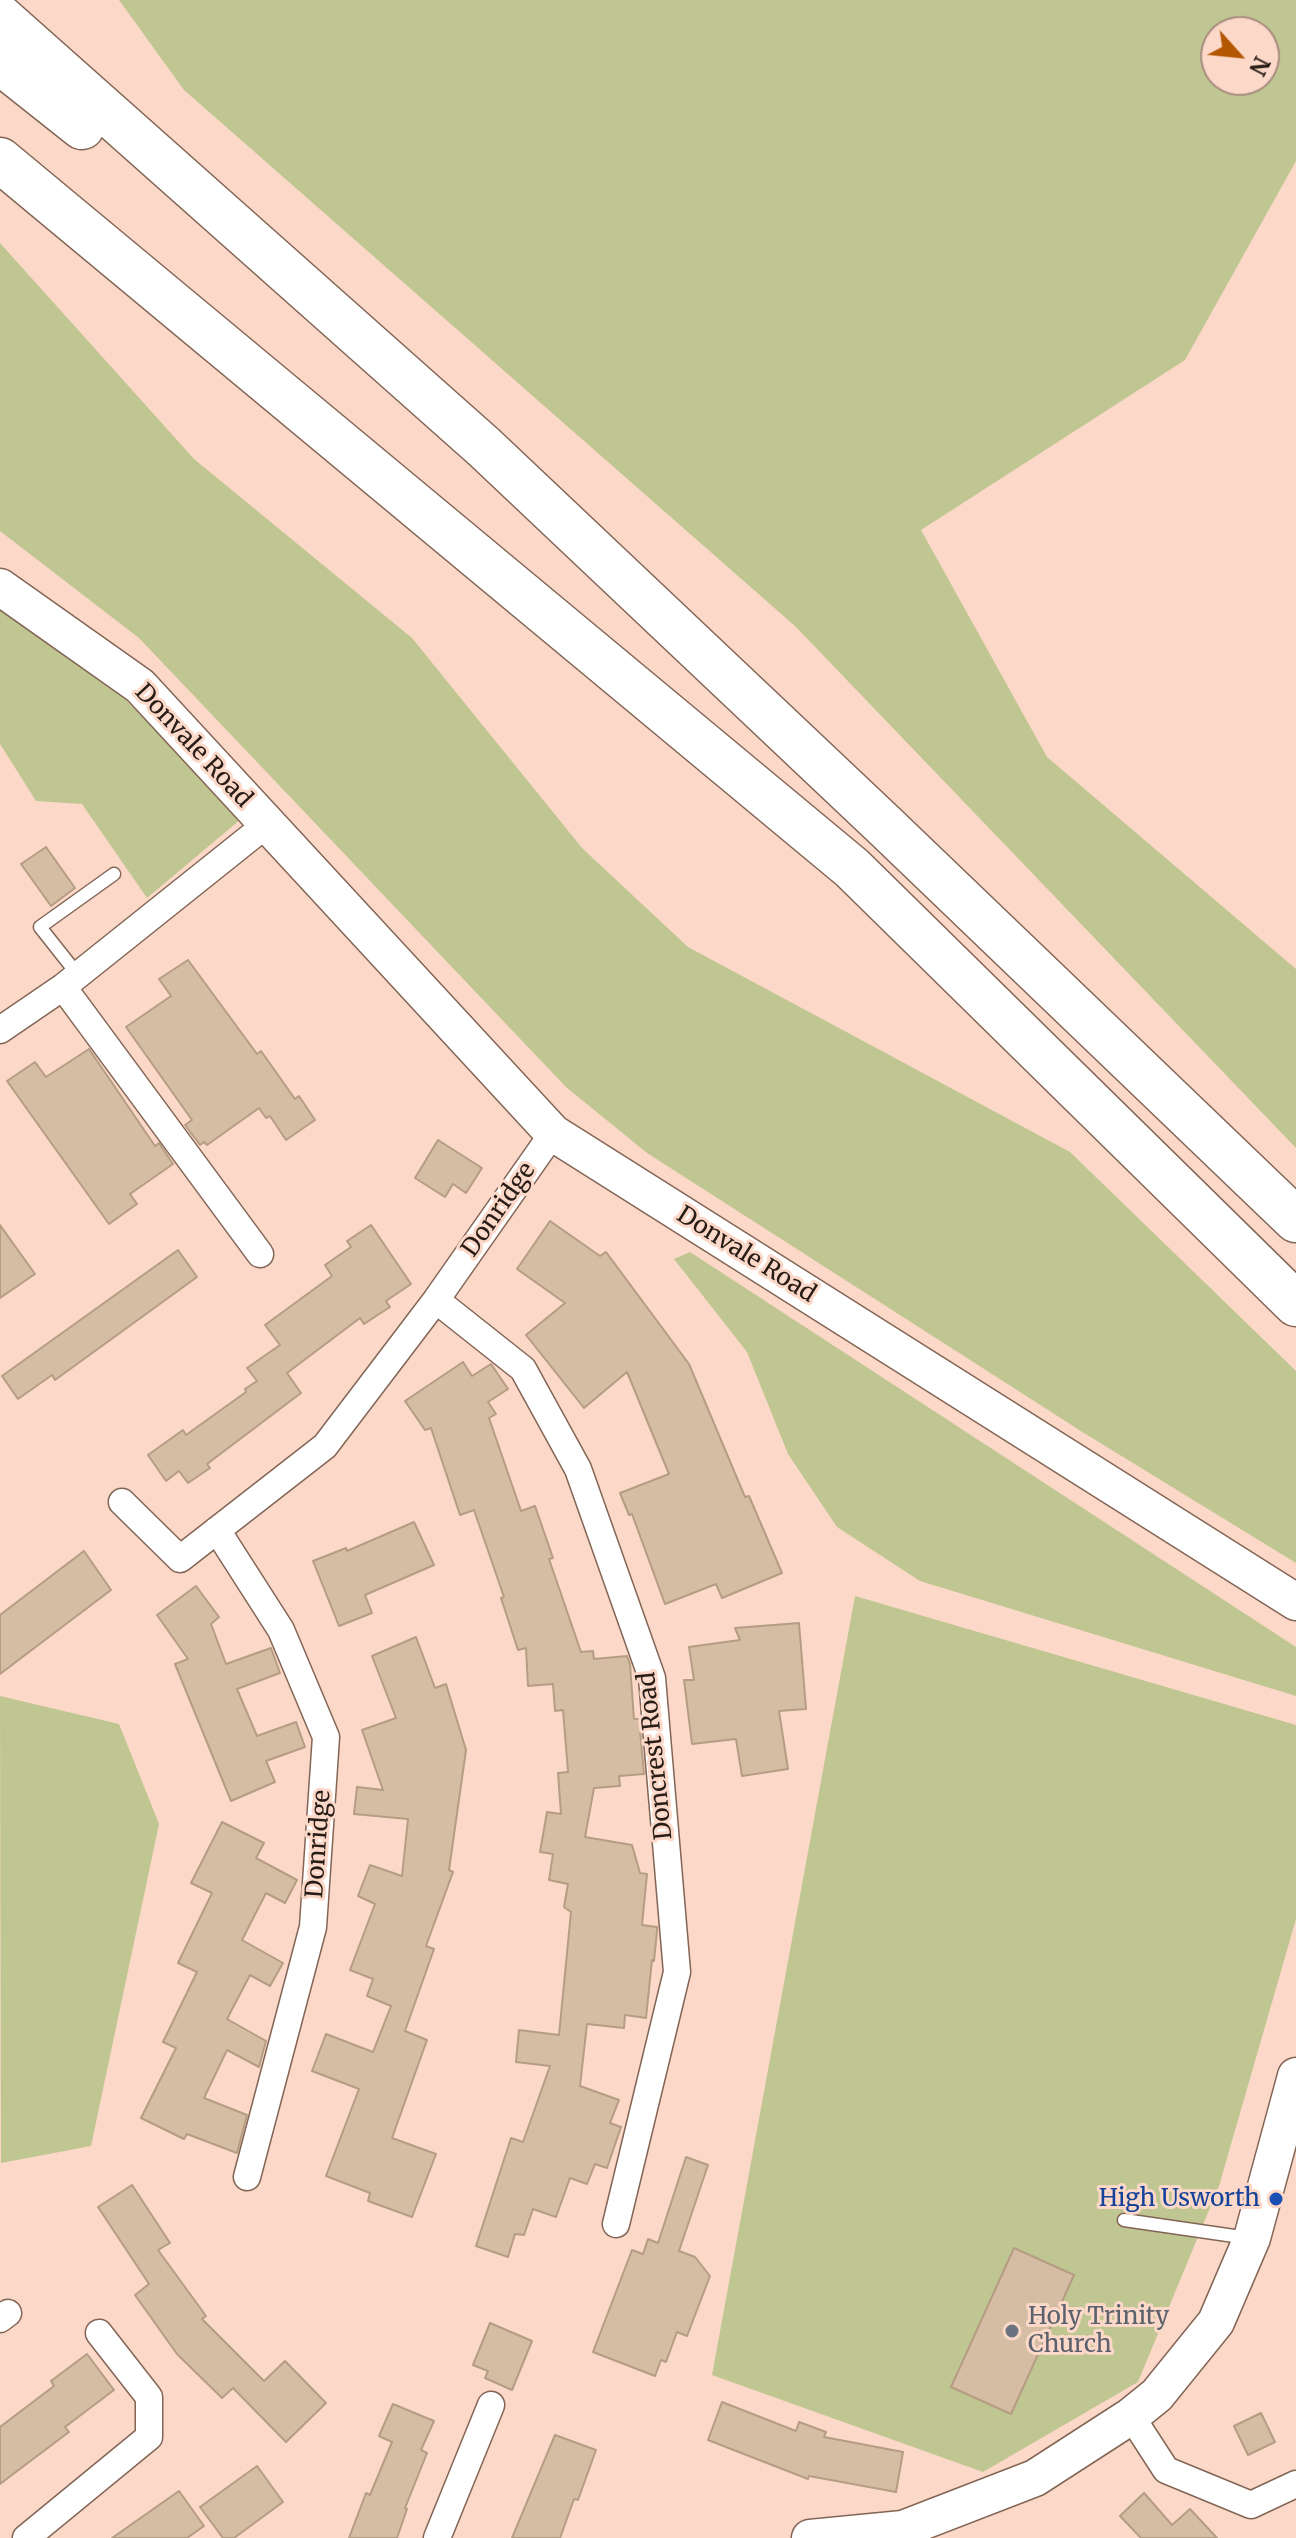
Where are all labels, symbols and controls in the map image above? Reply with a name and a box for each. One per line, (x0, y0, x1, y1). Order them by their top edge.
north arrow (1200, 16, 1280, 96)
text: N (1243, 52, 1276, 80)
street label: Donvale Road (128, 678, 258, 814)
street label: Donridge (456, 1157, 542, 1263)
street label: Donvale Road (671, 1201, 821, 1309)
street label: Doncrest Road (633, 1671, 679, 1841)
street label: Donridge (301, 1789, 337, 1899)
place label: High Usworth (1099, 2185, 1260, 2213)
marker: High Usworth (1267, 2190, 1285, 2208)
place label: Holy Trinity Church (1028, 2303, 1169, 2359)
marker: Holy Trinity Church (1003, 2322, 1021, 2340)

